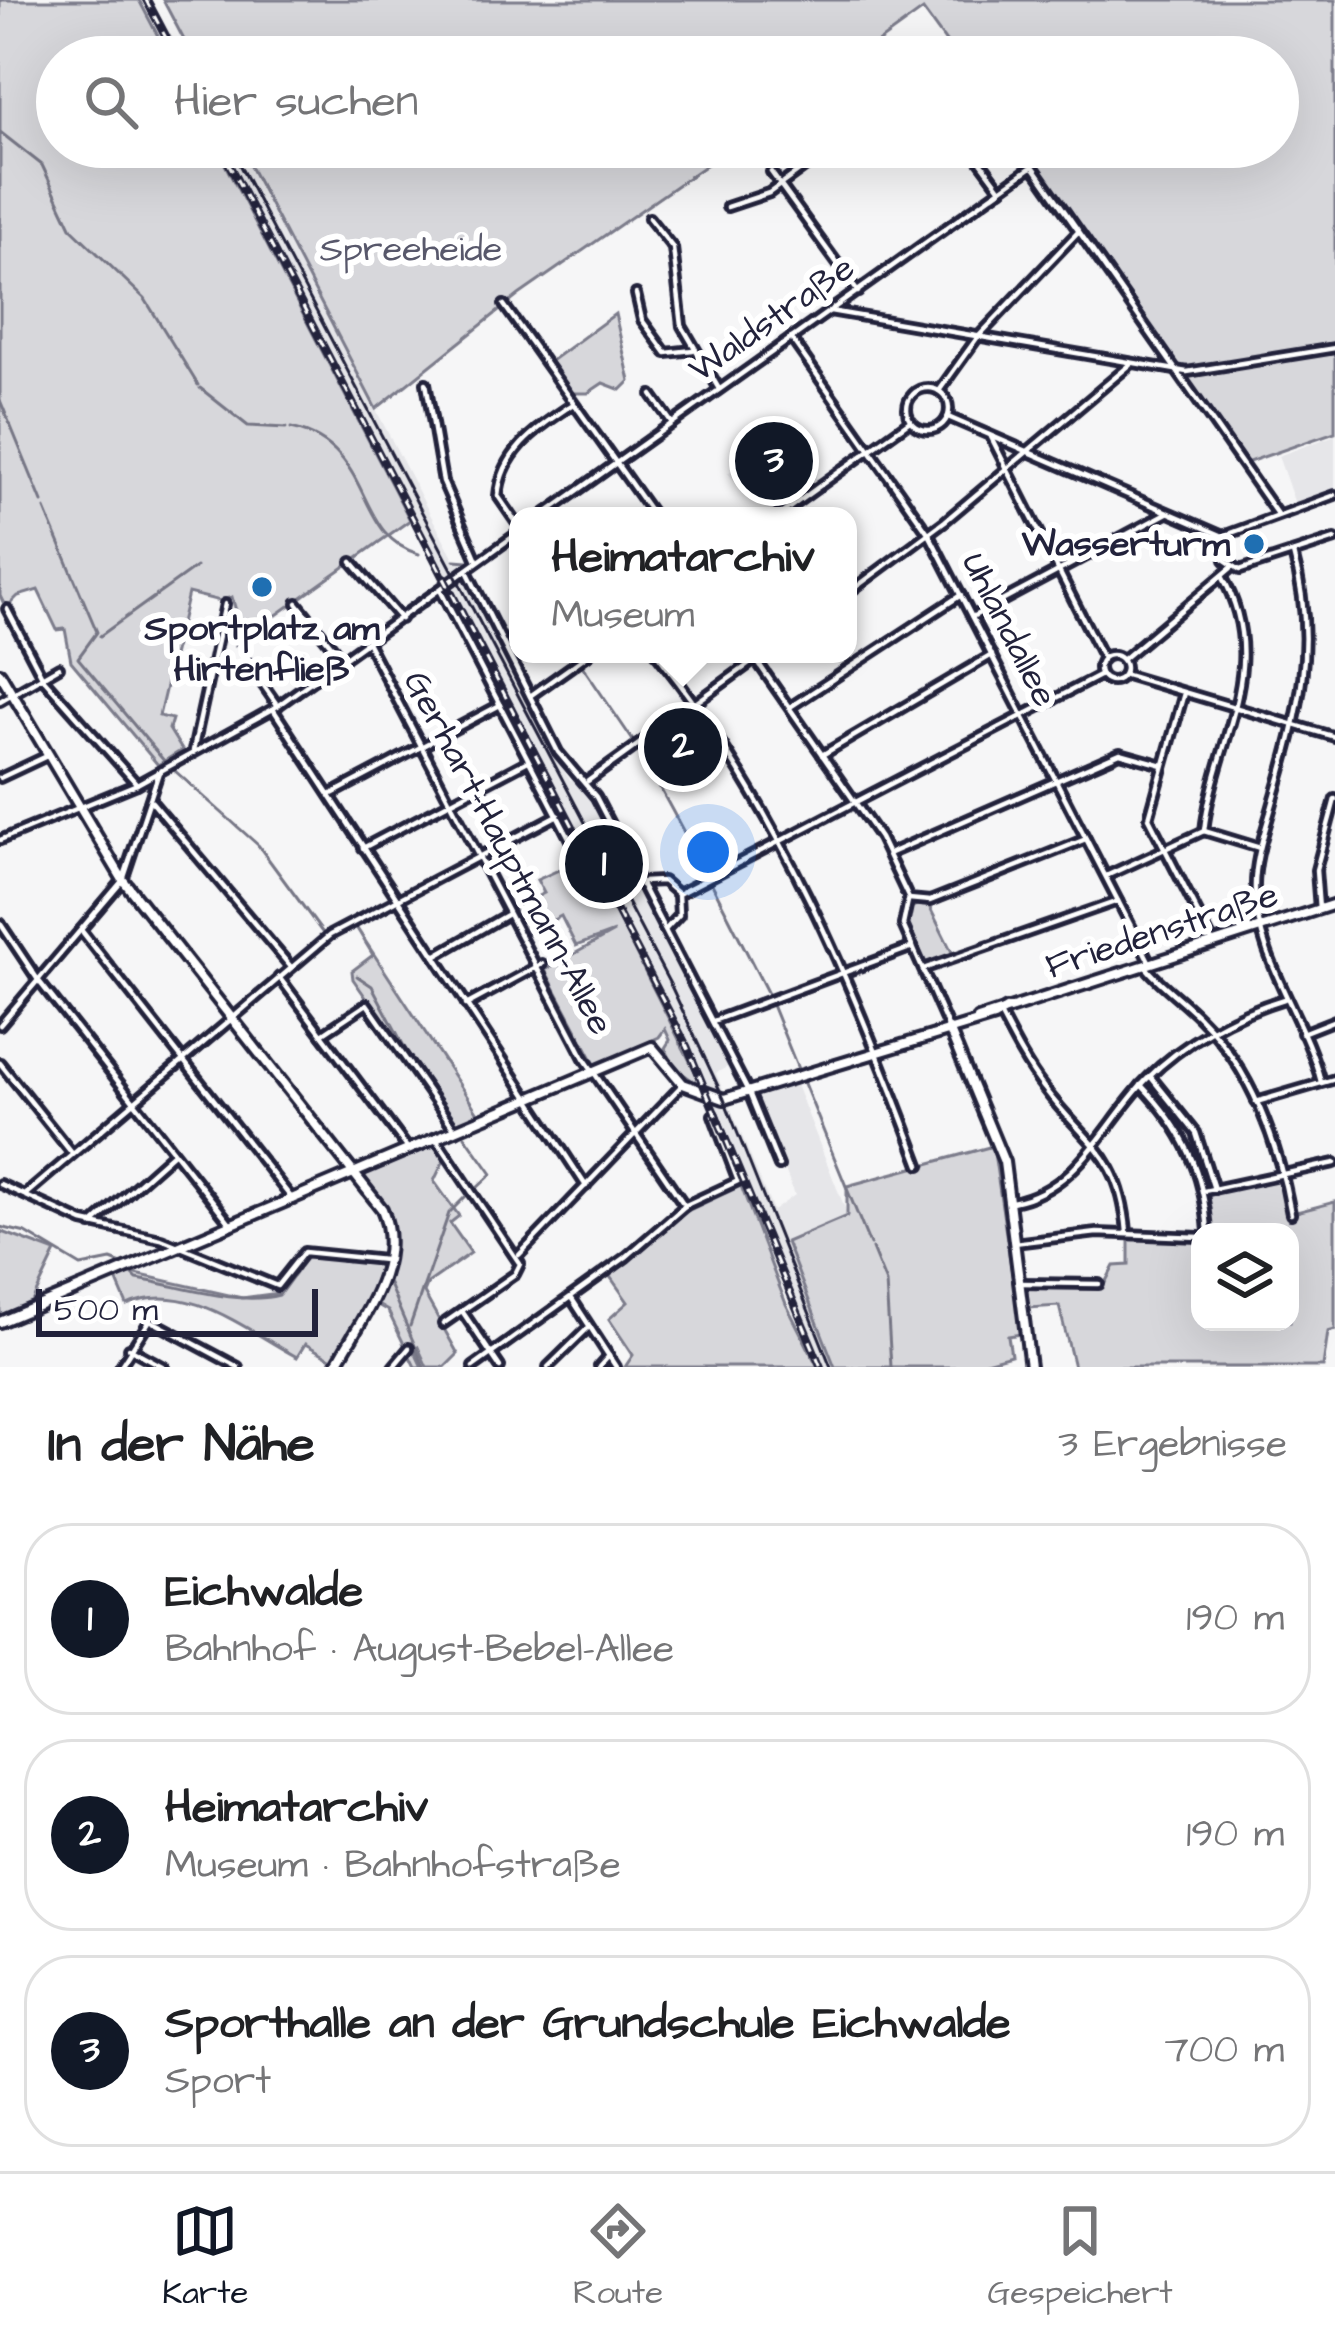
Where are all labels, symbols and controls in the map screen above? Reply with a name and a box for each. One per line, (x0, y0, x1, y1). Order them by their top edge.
search box (36, 36, 1299, 168)
icon: search (78, 69, 144, 135)
text: Hier suchen (174, 71, 418, 133)
park label: Spreeheide (320, 224, 502, 275)
street label: Waldstraße (679, 243, 865, 395)
pin: 3 (735, 416, 813, 506)
popup (509, 507, 857, 663)
place label: Wasserturm (1021, 519, 1231, 570)
text: Heimatarchiv (551, 527, 815, 589)
marker: Wasserturm (1241, 531, 1267, 557)
street label: Uhlandallee (948, 544, 1070, 716)
marker: Sportplatz am Hirtenfließ (249, 574, 275, 600)
text: Museum (551, 589, 694, 643)
place label: Sportplatz am Hirtenfließ (144, 603, 380, 695)
street label: Gerhart-Hauptmann-Allee (390, 662, 626, 1044)
pin: 2 (644, 702, 722, 792)
pin: 1 (565, 819, 643, 909)
your location (678, 822, 738, 882)
street label: Friedenstraße (1039, 869, 1285, 993)
map controls (1191, 1223, 1299, 1331)
button: layers (1191, 1223, 1299, 1331)
scale bar (36, 1283, 318, 1336)
text: 500 m (54, 1287, 158, 1333)
text: In der Nähe (48, 1410, 315, 1481)
text: 3 Ergebnisse (1058, 1418, 1287, 1472)
text: Eichwalde (165, 1561, 363, 1623)
text: 1 (88, 1592, 93, 1646)
text: 190 m (1186, 1592, 1284, 1646)
text: Bahnhof · August-Bebel-Allee (165, 1623, 674, 1677)
text: Heimatarchiv (165, 1777, 428, 1839)
text: 2 (79, 1808, 101, 1862)
text: 190 m (1186, 1808, 1284, 1862)
text: Museum · Bahnhofstraße (165, 1839, 621, 1893)
text: Sporthalle an der Grundschule Eichwalde (165, 1993, 1011, 2055)
text: 3 (80, 2024, 100, 2078)
text: 700 m (1165, 2024, 1284, 2078)
text: Sport (165, 2055, 271, 2109)
tab: Karte (162, 2198, 248, 2316)
tab: Route (573, 2198, 663, 2316)
tab: Gespeichert (988, 2198, 1173, 2316)

